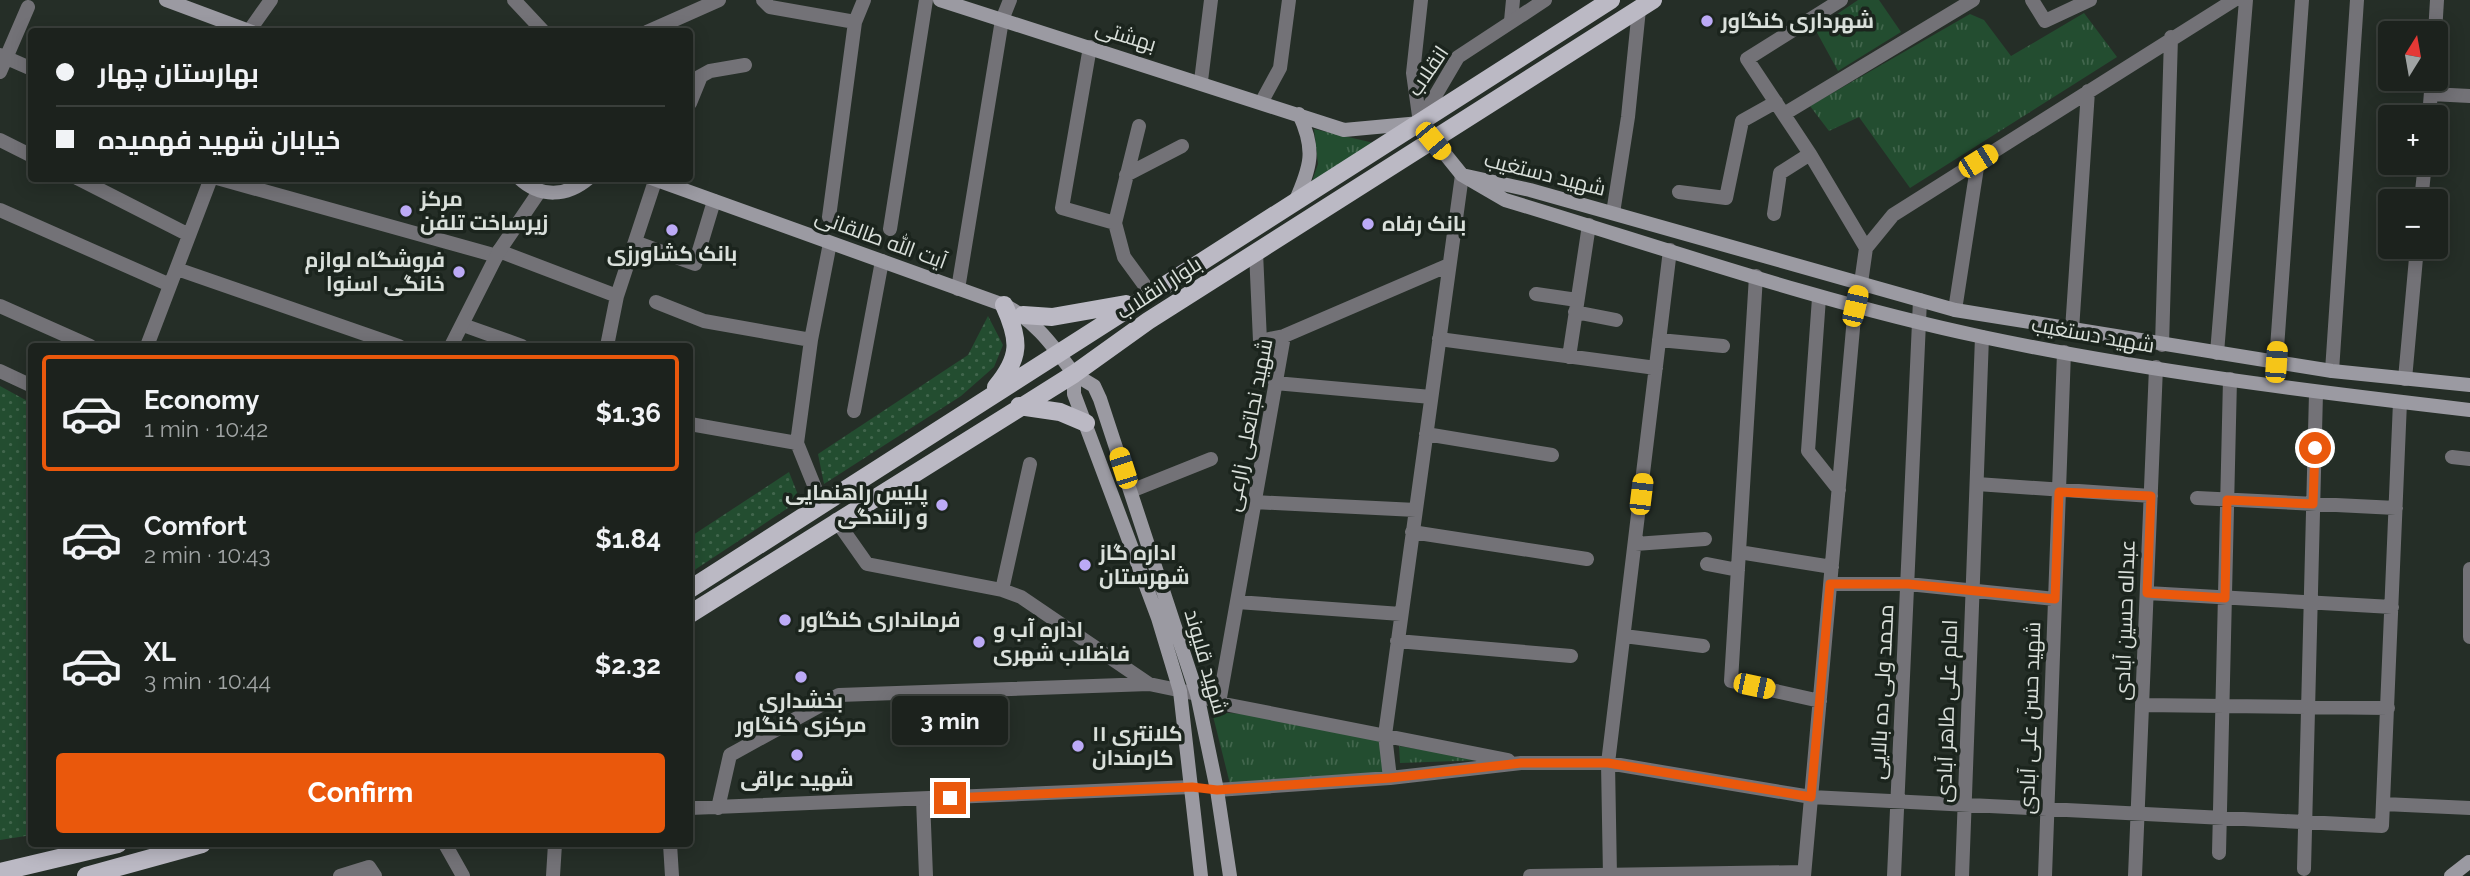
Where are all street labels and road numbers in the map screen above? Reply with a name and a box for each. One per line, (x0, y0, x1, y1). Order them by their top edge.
street label: بهشتی (1092, 14, 1160, 58)
street label: انقلاب (1402, 41, 1453, 101)
street label: شهید دستغیب (1482, 146, 1608, 202)
street label: آیت الله طالقانی (812, 202, 951, 275)
street label: بلوار انقلاب (1112, 251, 1206, 324)
street label: شهید دستغیب (2029, 311, 2157, 359)
street label: شهید نجاتعلی زارعی (1219, 336, 1279, 514)
street label: عبداله حسین آبادی (2109, 539, 2141, 701)
street label: محمد ولی ده بالایی (1864, 604, 1900, 780)
street label: شهید قلیوند (1179, 606, 1233, 718)
street label: امام علی طاهر آبادی (1931, 619, 1964, 803)
street label: شهید حسن علی آبادی (2014, 621, 2046, 815)

